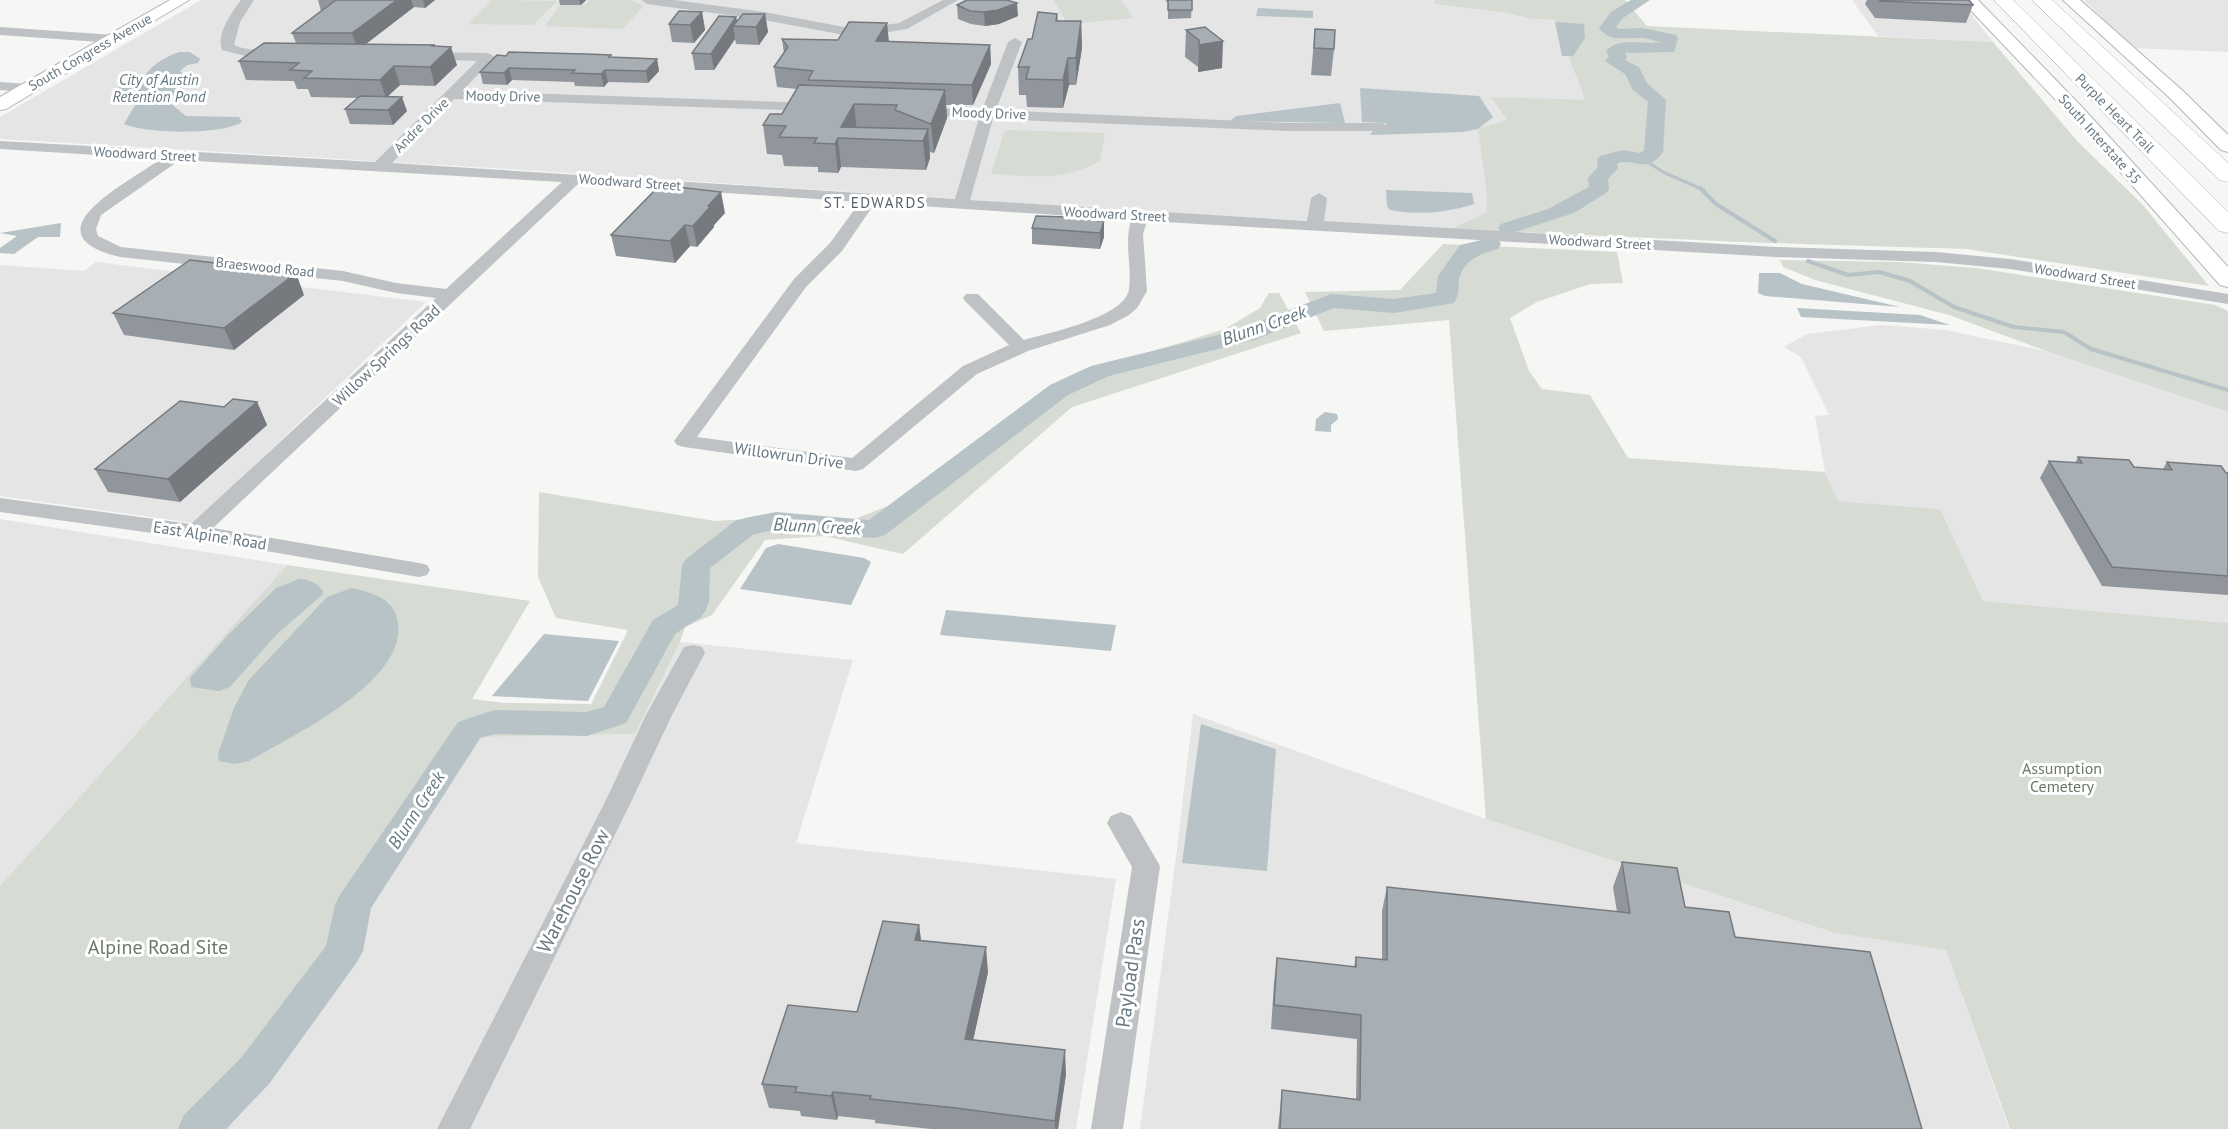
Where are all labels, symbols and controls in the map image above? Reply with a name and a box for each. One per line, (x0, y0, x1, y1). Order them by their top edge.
street label: South Congress Avenue (25, 9, 155, 95)
water label: City of Austin Retention Pond (112, 70, 206, 106)
street label: Purple Heart Trail (2072, 70, 2158, 156)
street label: Moody Drive (465, 86, 541, 106)
street label: South Interstate 35 (2055, 90, 2145, 188)
street label: Andre Drive (390, 94, 452, 156)
street label: Moody Drive (951, 103, 1027, 123)
street label: Woodward Street (93, 142, 197, 166)
street label: Woodward Street (578, 169, 682, 195)
district label: ST. EDWARDS (824, 193, 926, 212)
street label: Woodward Street (1063, 202, 1167, 226)
street label: Woodward Street (1548, 230, 1652, 254)
street label: Braeswood Road (215, 253, 315, 281)
street label: Woodward Street (2033, 259, 2137, 293)
street label: Willow Springs Road (328, 300, 444, 410)
water label: Blunn Creek (1219, 300, 1310, 350)
street label: Willowrun Drive (733, 437, 845, 473)
water label: Blunn Creek (773, 512, 862, 540)
street label: East Alpine Road (152, 516, 268, 554)
park label: Assumption Cemetery (2022, 758, 2102, 796)
water label: Blunn Creek (383, 766, 450, 853)
street label: Warehouse Row (531, 825, 615, 957)
street label: Payload Pass (1110, 917, 1150, 1029)
park label: Alpine Road Site (88, 934, 228, 960)

